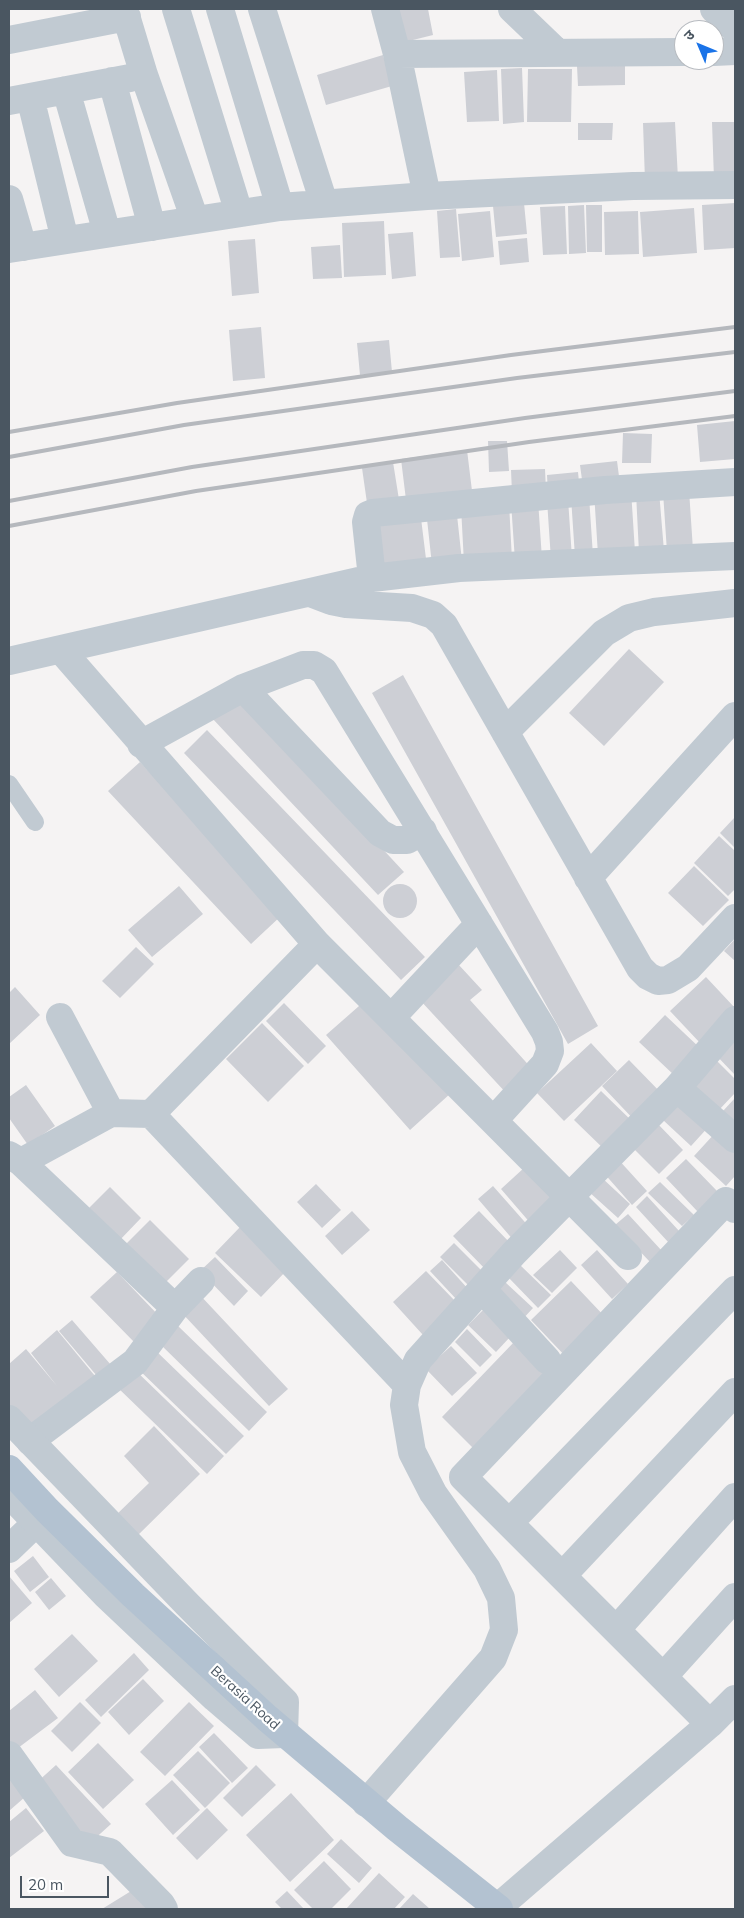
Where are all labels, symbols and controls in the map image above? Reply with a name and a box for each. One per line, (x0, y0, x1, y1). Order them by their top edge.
north arrow (674, 20, 724, 70)
text: उ (680, 26, 698, 44)
street label: Berasia Road (207, 1663, 283, 1733)
scale bar (22, 1866, 111, 1898)
text: 20 m (28, 1875, 63, 1894)

